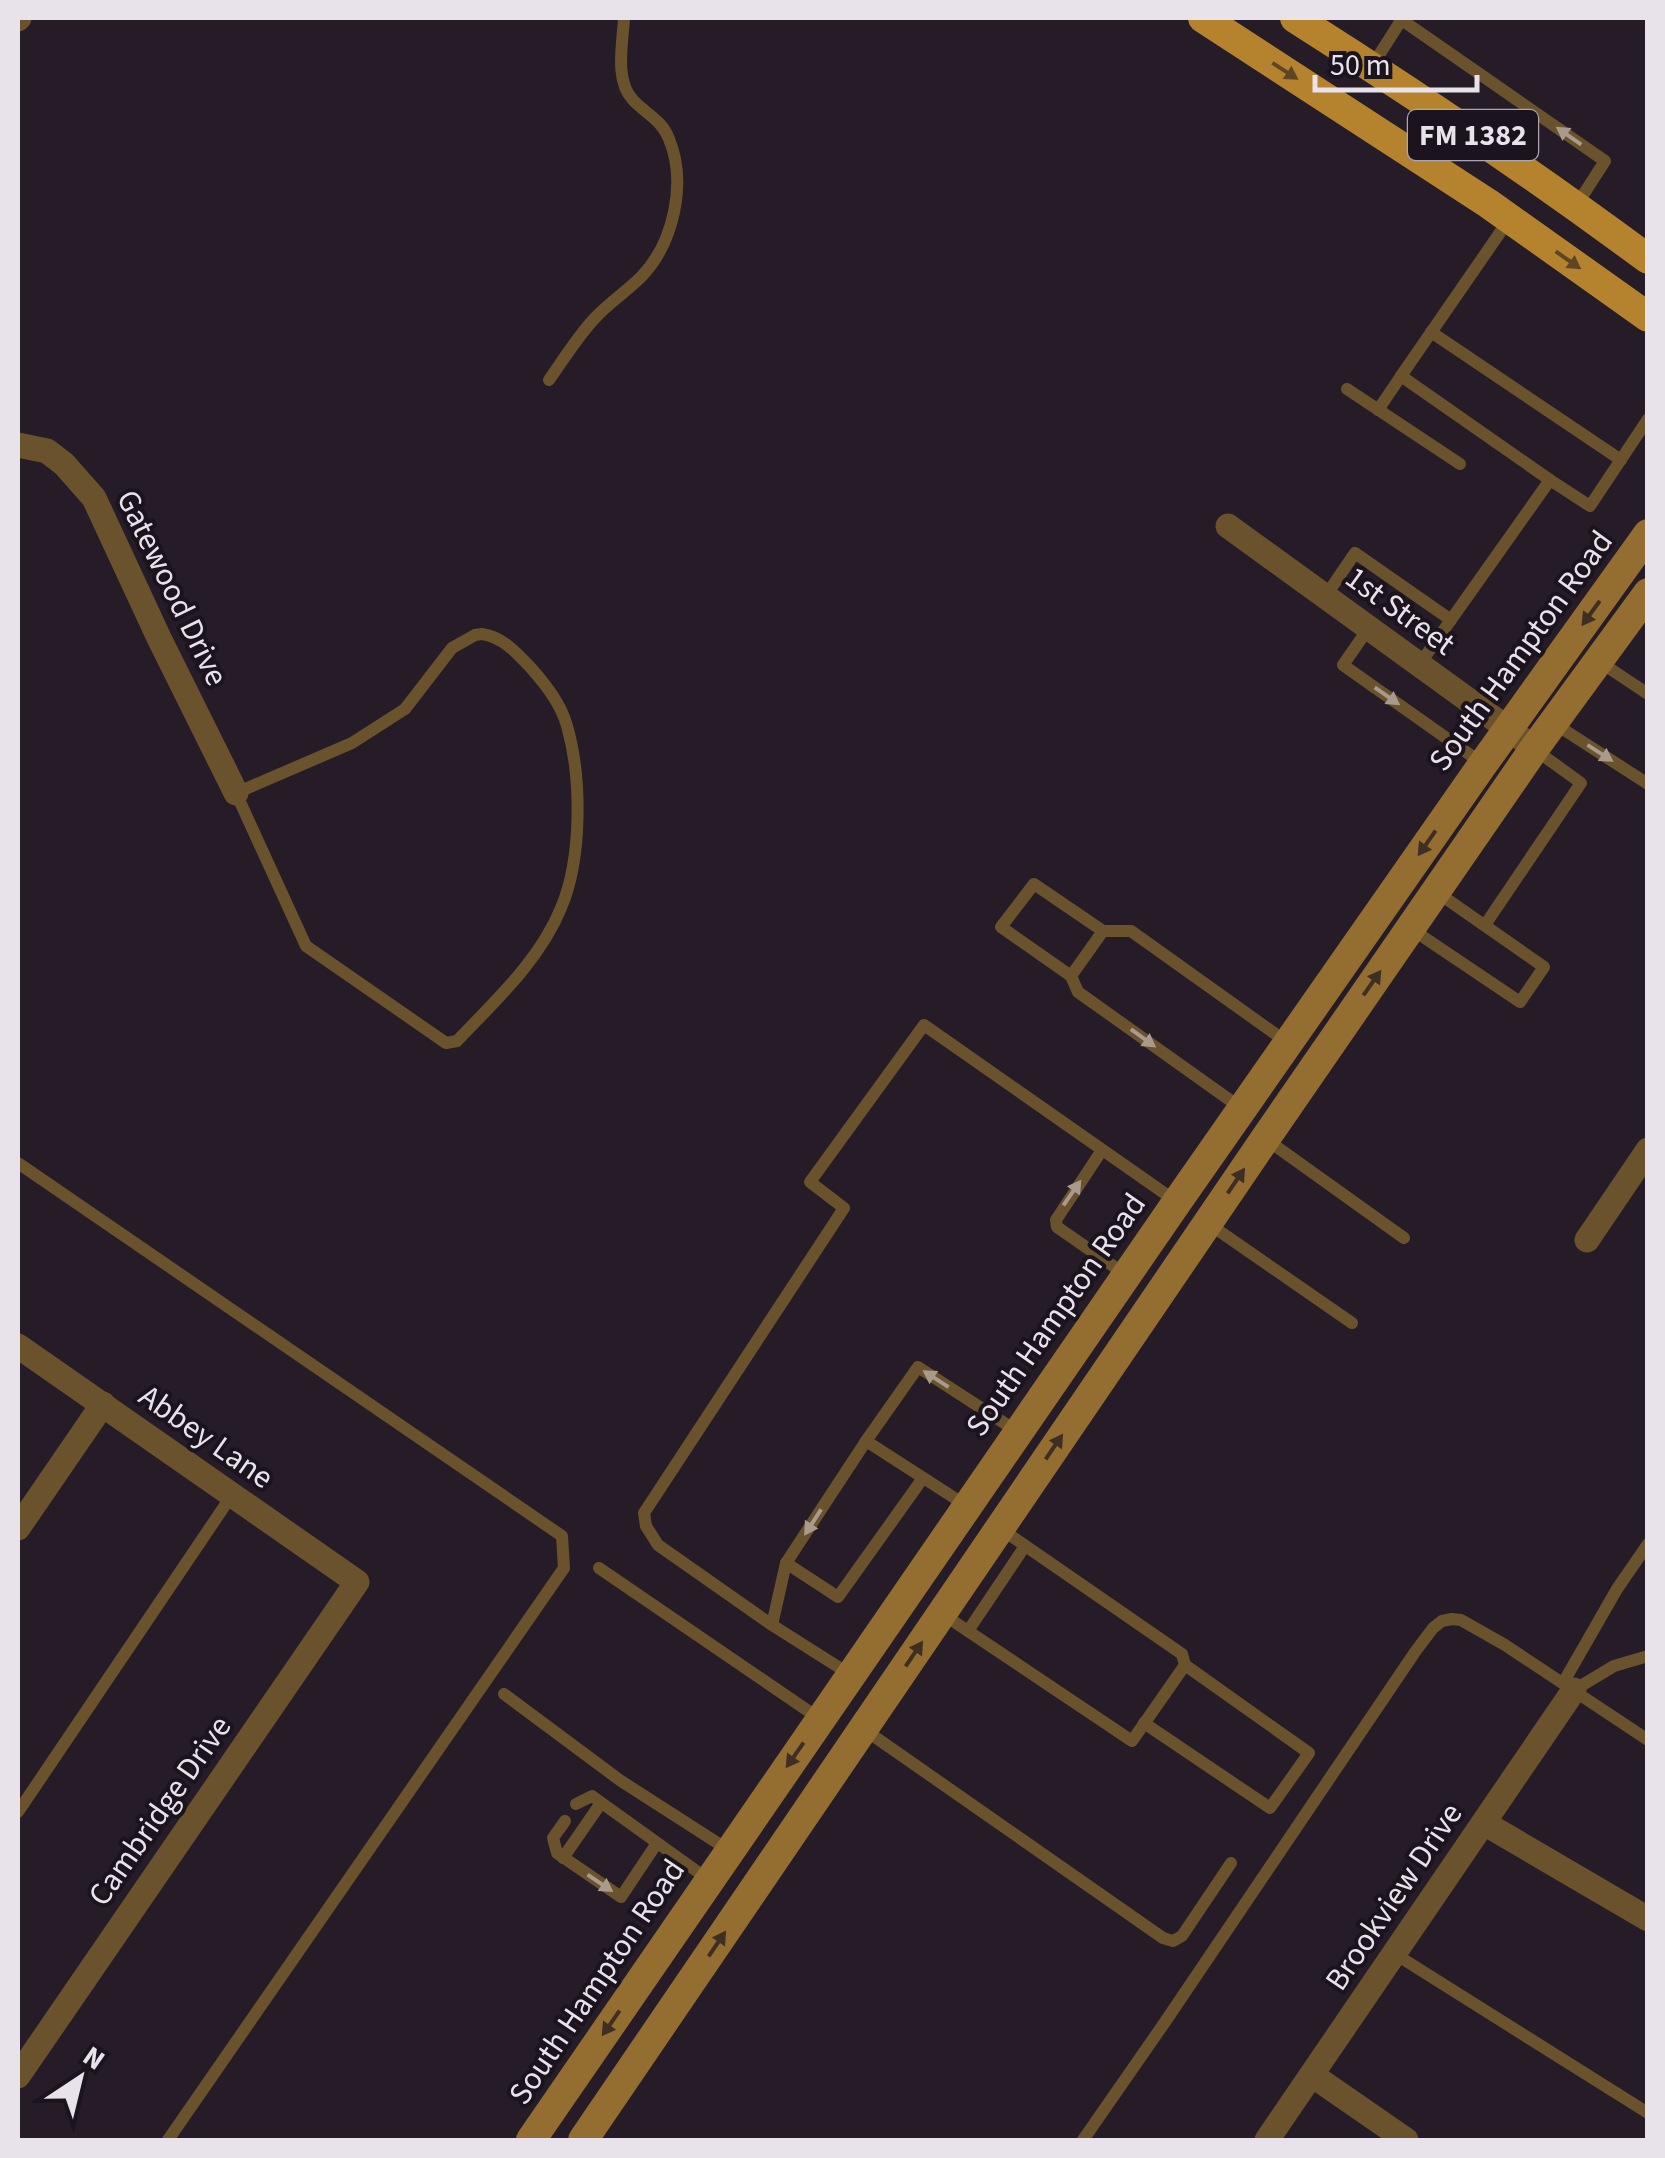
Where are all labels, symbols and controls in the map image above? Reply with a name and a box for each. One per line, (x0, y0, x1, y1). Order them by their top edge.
scale bar (1315, 30, 1478, 92)
text: 50 m (1330, 44, 1391, 87)
one-way arrow (1271, 61, 1298, 79)
road number: FM 1382 (1408, 110, 1538, 160)
one-way arrow (1556, 127, 1583, 146)
one-way arrow (1555, 250, 1581, 269)
street label: Gatewood Drive (105, 482, 239, 694)
street label: South Hampton Road (1418, 521, 1624, 781)
street label: 1st Street (1335, 555, 1465, 667)
one-way arrow (1581, 600, 1601, 626)
one-way arrow (1374, 686, 1400, 705)
one-way arrow (1587, 744, 1614, 762)
one-way arrow (1418, 830, 1437, 857)
one-way arrow (1362, 970, 1381, 996)
one-way arrow (1130, 1028, 1157, 1048)
one-way arrow (1226, 1167, 1245, 1194)
one-way arrow (1062, 1180, 1081, 1207)
street label: South Hampton Road (955, 1184, 1157, 1446)
one-way arrow (922, 1370, 950, 1388)
street label: Abbey Lane (129, 1374, 283, 1500)
one-way arrow (1045, 1434, 1063, 1461)
one-way arrow (804, 1509, 822, 1536)
one-way arrow (904, 1641, 922, 1668)
street label: Cambridge Drive (77, 1707, 243, 1915)
one-way arrow (786, 1742, 805, 1769)
street label: Brookview Drive (1314, 1794, 1474, 2000)
street label: South Hampton Road (498, 1850, 696, 2114)
one-way arrow (587, 1873, 614, 1892)
one-way arrow (707, 1931, 725, 1958)
one-way arrow (602, 2010, 621, 2036)
north arrow (30, 2028, 130, 2128)
text: N (75, 2037, 113, 2080)

